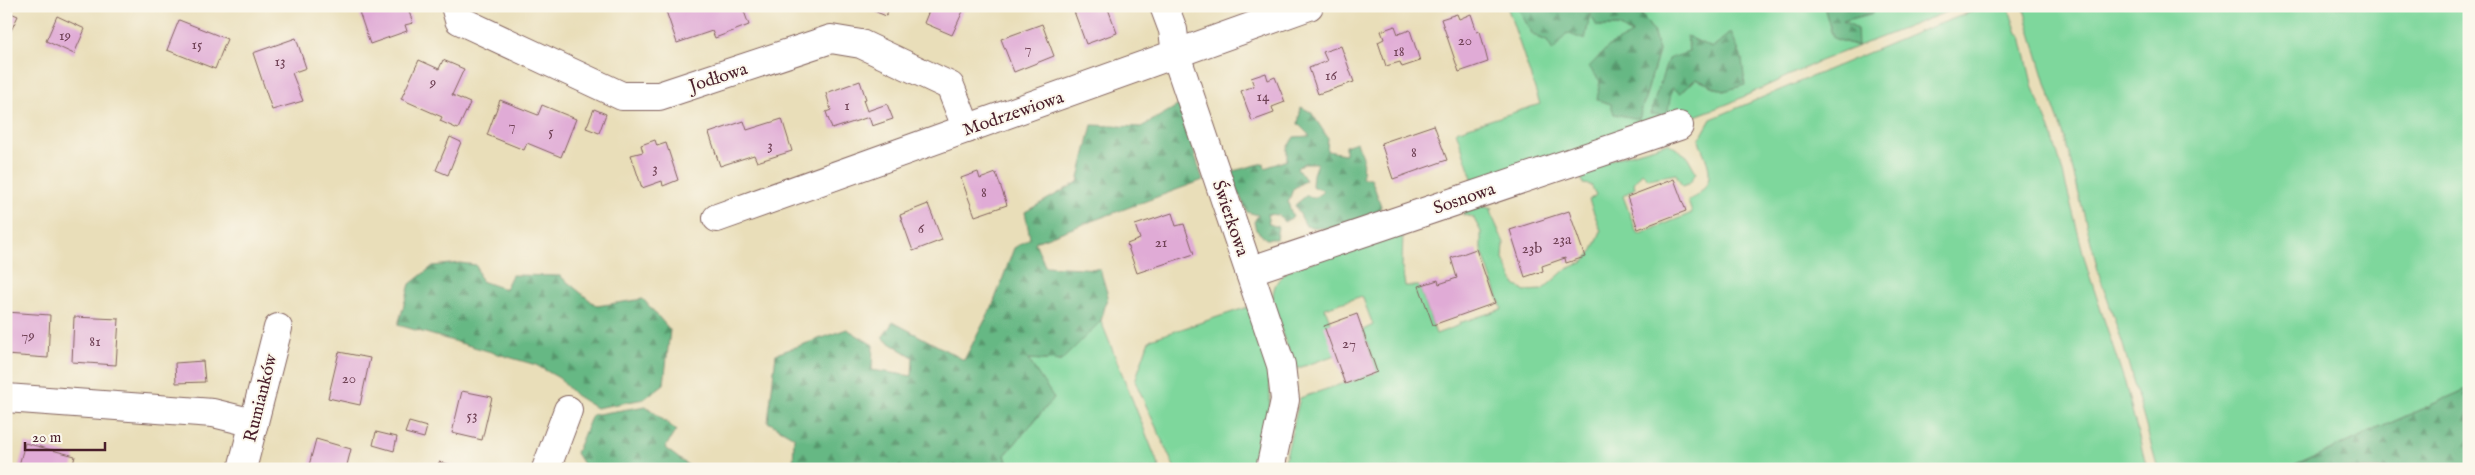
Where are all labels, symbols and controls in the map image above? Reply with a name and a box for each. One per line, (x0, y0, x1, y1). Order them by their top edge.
house number: 19 (59, 26, 71, 45)
house number: 20 (1458, 31, 1472, 50)
house number: 15 (191, 35, 203, 54)
house number: 7 (1024, 39, 1032, 58)
house number: 18 (1393, 42, 1405, 61)
house number: 13 (274, 52, 286, 71)
street label: Jodłowa (684, 58, 751, 99)
house number: 16 (1325, 66, 1338, 85)
house number: 9 (429, 73, 436, 92)
street label: Modrzewiowa (960, 86, 1067, 142)
house number: 14 (1257, 87, 1270, 106)
house number: 1 (844, 96, 850, 115)
house number: 7 (508, 116, 516, 135)
house number: 5 (548, 122, 554, 141)
house number: 3 (767, 136, 773, 155)
house number: 8 (1411, 143, 1417, 162)
house number: 3 (652, 159, 658, 178)
street label: Świerkowa (1206, 177, 1255, 260)
street label: Sosnowa (1431, 178, 1499, 221)
house number: 8 (981, 183, 987, 202)
house number: 6 (918, 219, 925, 238)
house number: 23a (1552, 230, 1572, 249)
house number: 21 (1155, 233, 1167, 252)
house number: 23b (1522, 239, 1542, 258)
house number: 79 (21, 326, 35, 345)
house number: 81 (89, 332, 101, 351)
house number: 27 (1342, 334, 1356, 353)
street label: Rumianków (239, 351, 284, 445)
house number: 20 (342, 369, 356, 388)
house number: 53 (466, 406, 478, 425)
scale bar (25, 420, 105, 452)
text: 20 m (32, 428, 62, 447)

